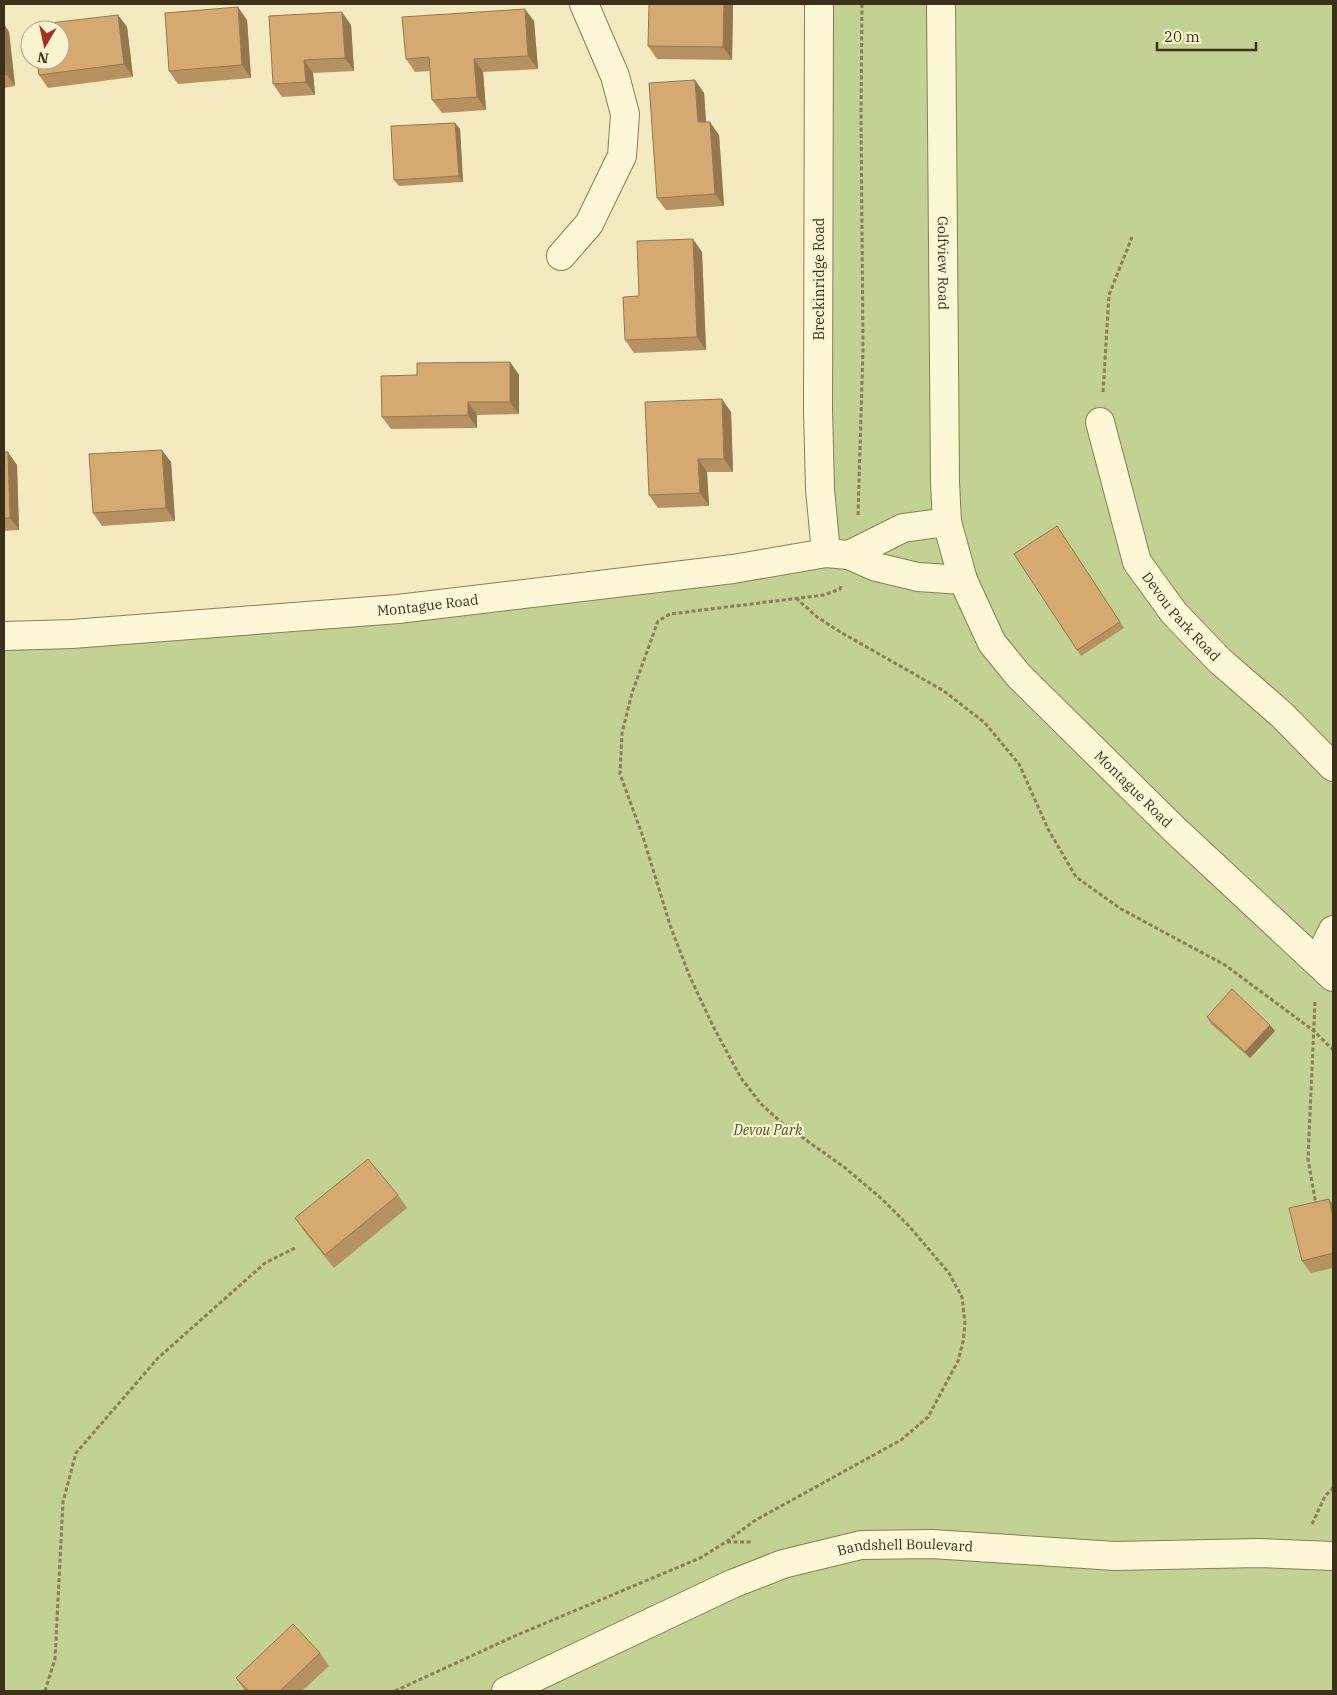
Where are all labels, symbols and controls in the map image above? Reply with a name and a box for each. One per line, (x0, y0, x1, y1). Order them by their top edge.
north arrow (20, 20, 70, 70)
scale bar (1157, 20, 1256, 52)
text: 20 m (1164, 27, 1200, 46)
text: N (36, 48, 50, 68)
street label: Golfview Road (934, 216, 953, 311)
street label: Breckinridge Road (810, 217, 828, 340)
street label: Devou Park Road (1138, 568, 1224, 665)
street label: Montague Road (376, 590, 480, 620)
street label: Montague Road (1091, 747, 1176, 832)
park label: Devou Park (733, 1121, 803, 1139)
street label: Bandshell Boulevard (835, 1535, 974, 1560)

